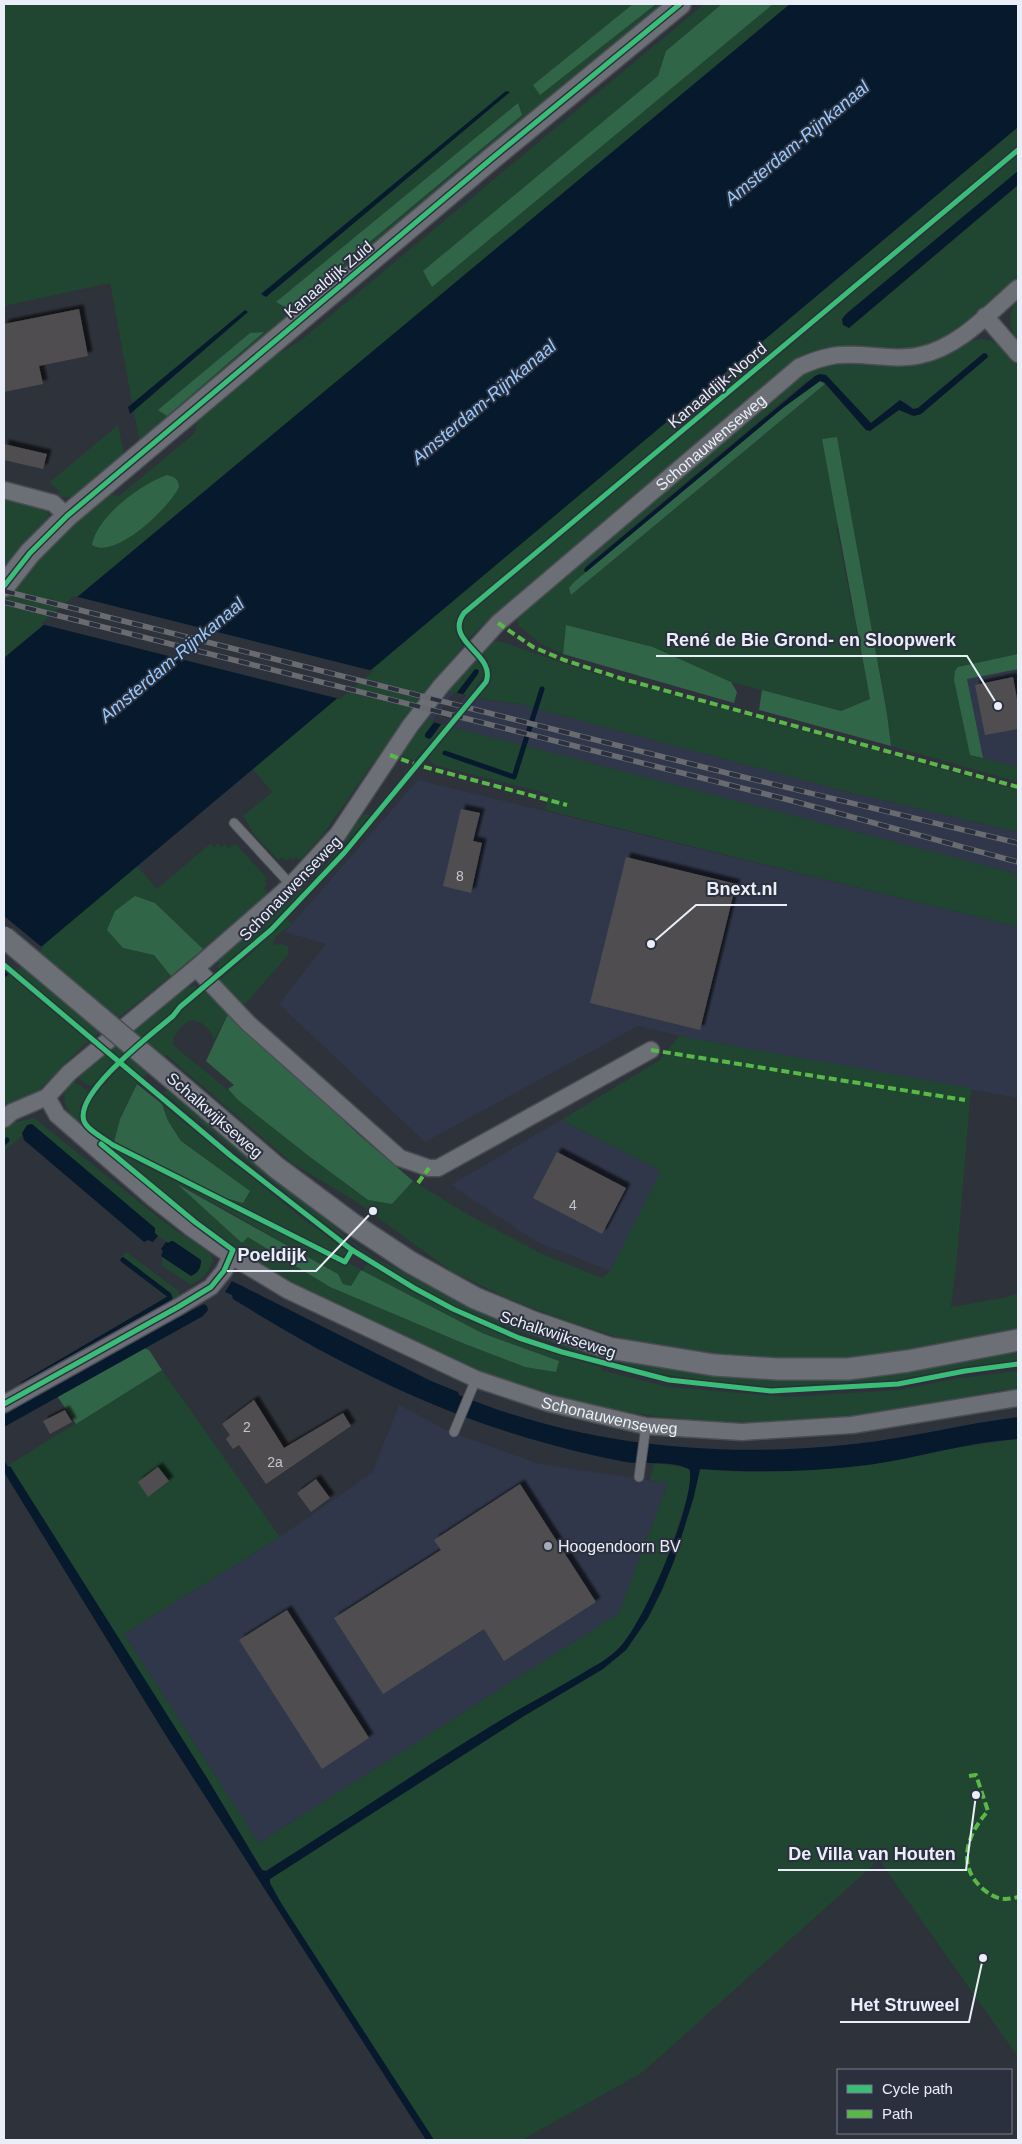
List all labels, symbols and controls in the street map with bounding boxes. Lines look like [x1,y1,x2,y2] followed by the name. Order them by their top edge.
[720,76,874,210] water label: Amsterdam-Rijnkanaal
[281,238,376,321] street label: Kanaaldijk Zuid
[407,335,561,469] water label: Amsterdam-Rijnkanaal
[665,339,770,431] street label: Kanaaldijk-Noord
[653,391,769,494] street label: Schonauwenseweg
[95,593,249,727] water label: Amsterdam-Rijnkanaal
[656,623,967,656] callout: René de Bie Grond- en Sloopwerk
[666,630,957,650] text: René de Bie Grond- en Sloopwerk
[236,833,345,944] street label: Schonauwenseweg
[456,868,464,884] house number: 8
[696,872,787,905] callout: Bnext.nl
[706,879,778,899] text: Bnext.nl
[163,1069,266,1161] street label: Schalkwijkseweg
[569,1197,577,1213] house number: 4
[227,1238,316,1271] callout: Poeldijk
[237,1245,307,1265] text: Poeldijk
[498,1308,618,1361] street label: Schalkwijkseweg
[539,1393,678,1437] street label: Schonauwenseweg
[243,1419,251,1435] house number: 2
[267,1454,283,1470] house number: 2a
[558,1538,681,1555] place label: Hoogendoorn BV
[542,1540,554,1552] marker: Hoogendoorn BV
[778,1837,966,1870] callout: De Villa van Houten
[788,1844,956,1864] text: De Villa van Houten
[840,1989,969,2022] callout: Het Struweel
[850,1995,960,2015] text: Het Struweel
[837,2069,1012,2134] legend
[882,2080,953,2097] text: Cycle path
[882,2105,913,2122] text: Path

